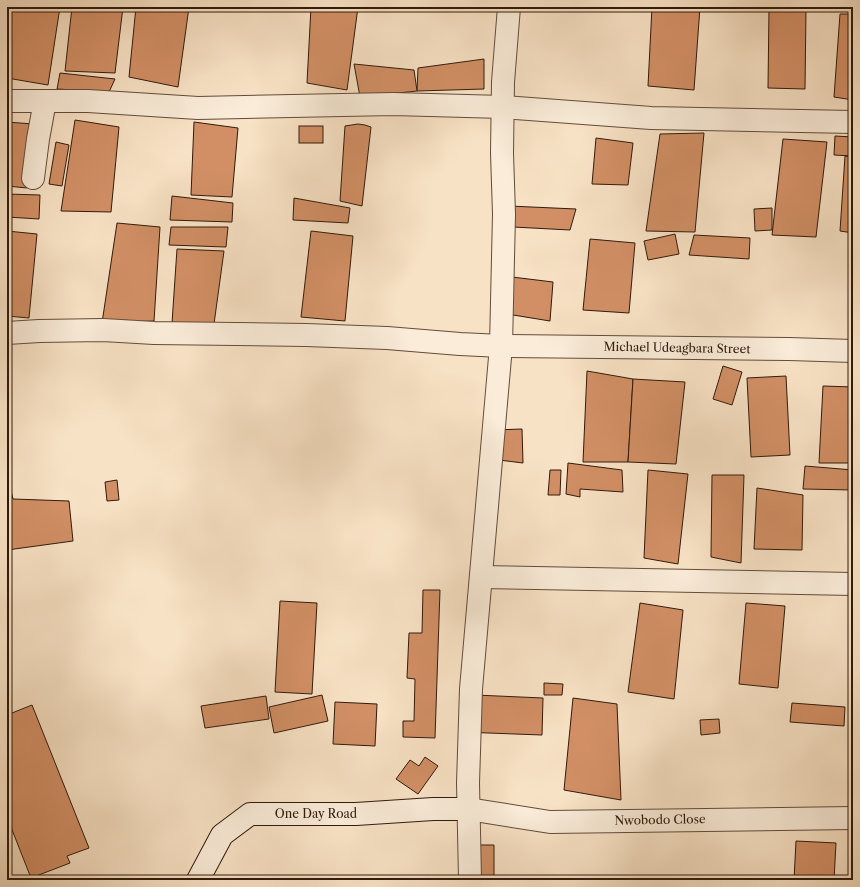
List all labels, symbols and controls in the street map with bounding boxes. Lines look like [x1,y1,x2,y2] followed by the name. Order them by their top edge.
[603,339,751,356] street label: Michael Udeagbara Street
[275,806,358,821] street label: One Day Road
[614,811,706,828] street label: Nwobodo Close

